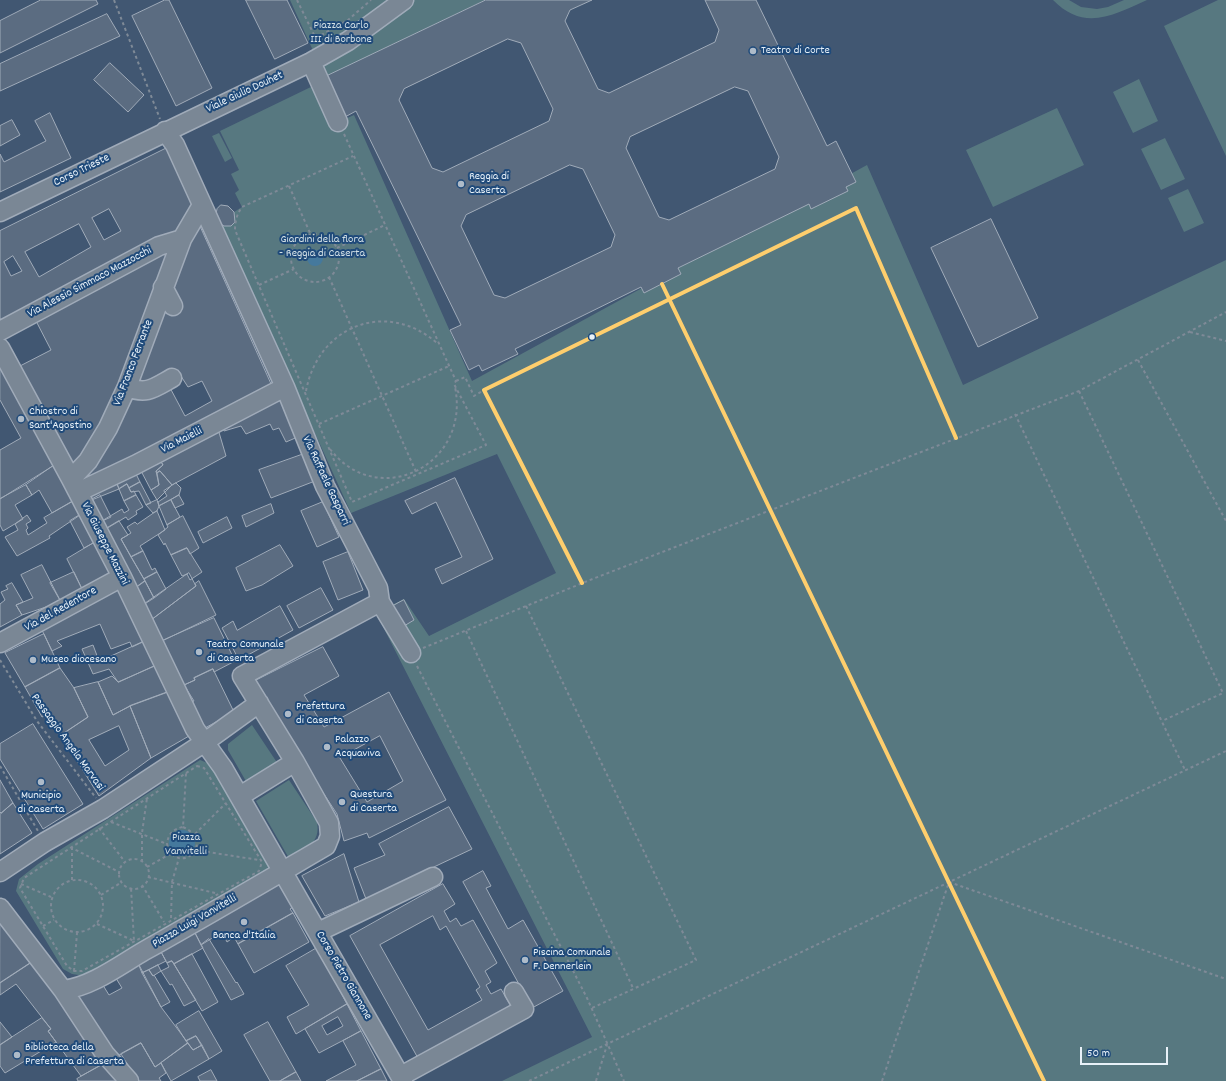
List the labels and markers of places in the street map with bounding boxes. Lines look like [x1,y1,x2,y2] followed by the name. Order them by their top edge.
[761,44,830,58] place label: Teatro di Corte
[748,46,758,56] marker: Teatro di Corte
[469,170,509,198] place label: Reggia di Caserta
[456,179,466,189] marker: Reggia di Caserta
[587,332,597,342] unlabelled marker
[29,405,92,433] place label: Chiostro di Sant'Agostino
[16,414,26,424] marker: Chiostro di Sant'Agostino
[207,638,284,666] place label: Teatro Comunale di Caserta
[194,647,204,657] marker: Teatro Comunale di Caserta
[41,653,116,667] place label: Museo diocesano
[28,655,38,665] marker: Museo diocesano
[296,700,345,728] place label: Prefettura di Caserta
[283,709,293,719] marker: Prefettura di Caserta
[335,733,380,761] place label: Palazzo Acquaviva
[322,742,332,752] marker: Palazzo Acquaviva
[36,777,46,787] marker: Municipio di Caserta
[350,788,397,816] place label: Questura di Caserta
[18,789,64,817] place label: Municipio di Caserta
[337,797,347,807] marker: Questura di Caserta
[239,917,249,927] marker: Banca d'Italia
[213,929,275,943] place label: Banca d'Italia
[533,946,611,974] place label: Piscina Comunale F. Dennerlein
[520,955,530,965] marker: Piscina Comunale F. Dennerlein
[25,1041,124,1069] place label: Biblioteca della Prefettura di Caserta
[12,1050,22,1060] marker: Biblioteca della Prefettura di Caserta

